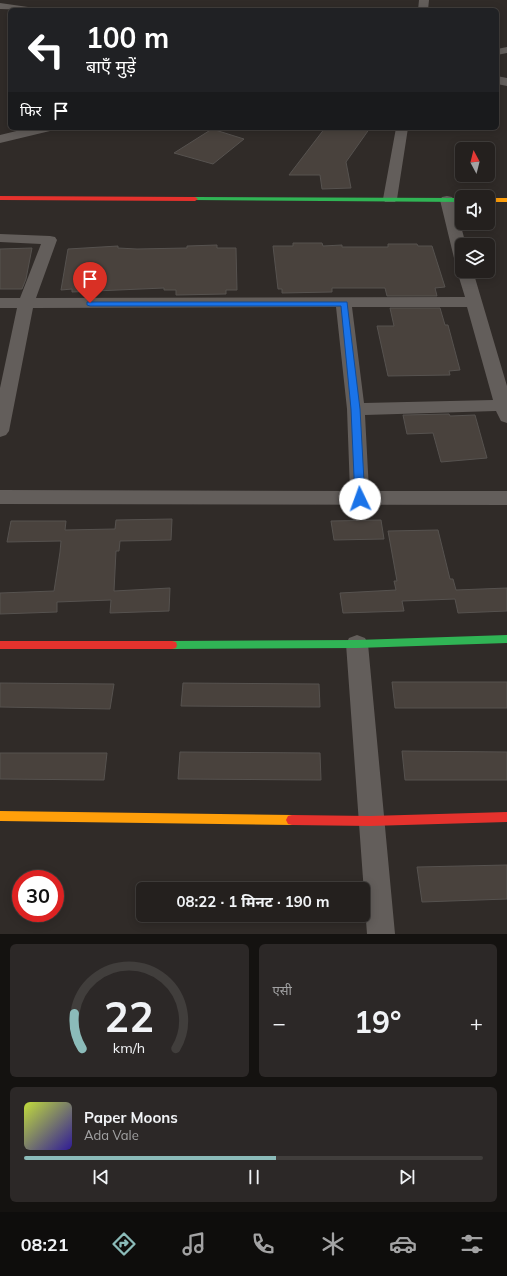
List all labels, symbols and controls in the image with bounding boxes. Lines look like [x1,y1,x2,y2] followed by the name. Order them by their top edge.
[86,20,169,55] text: 100 m
[20,24,72,76] icon: left
[86,55,136,78] text: बाएँ मुड़ें
[50,100,72,122] icon: arrive
[20,101,42,120] text: फिर
[455,142,495,182] north arrow
[455,142,495,278] map controls
[455,190,495,230] button: sound
[455,238,495,278] button: layers
[73,262,107,303] pin
[79,268,101,290] icon: arrive
[339,478,381,520] position arrow
[12,870,64,922] speed limit sign: 30
[177,892,329,911] text: 08:22 · 1 मिनट · 190 m
[273,982,292,998] text: एसी
[104,989,154,1041] text: 22
[354,1003,401,1041] text: 19°
[273,1009,286,1037] text: −
[470,1009,483,1037] text: +
[113,1038,145,1056] text: km/h
[84,1108,178,1127] text: Paper Moons
[84,1127,139,1143] text: Ada Vale
[90,1166,112,1188] icon: previous
[243,1166,265,1188] icon: pause
[396,1166,418,1188] icon: next
[110,1230,138,1258] icon: directions
[180,1230,208,1258] icon: music
[249,1230,277,1258] icon: phone
[319,1230,347,1258] icon: climate
[389,1230,417,1258] icon: car
[458,1230,486,1258] icon: filters
[21,1233,68,1256] text: 08:21

